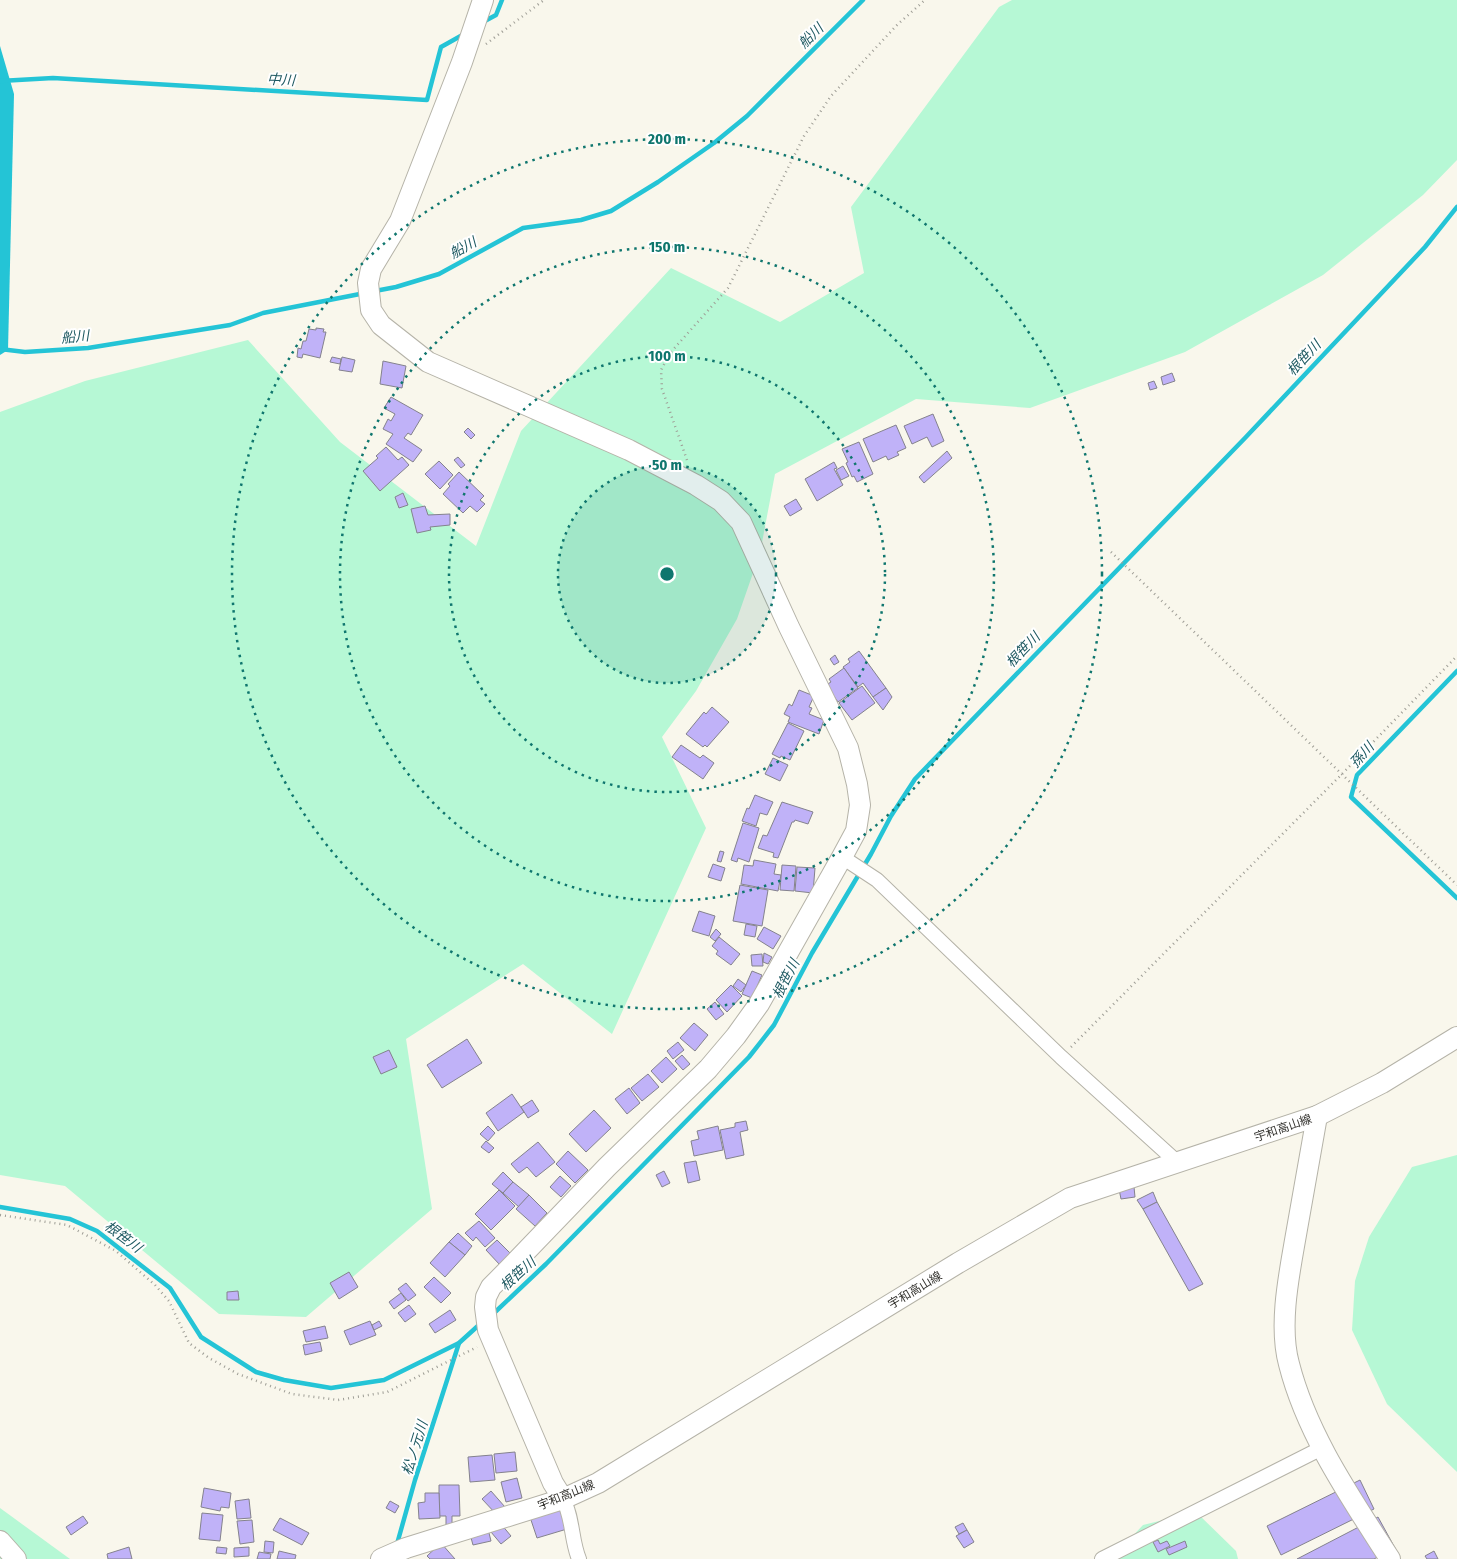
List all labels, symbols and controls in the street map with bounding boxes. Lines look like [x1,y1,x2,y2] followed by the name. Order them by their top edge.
[795,19,828,52] water label: 船川
[267,71,297,89] water label: 中川
[647,130,686,148] text: 200 m
[447,233,481,262] water label: 船川
[649,238,685,256] text: 150 m
[60,327,92,347] water label: 船川
[1283,335,1326,379] water label: 根笹川
[648,347,686,365] text: 100 m
[652,456,682,474] text: 50 m
[658,565,676,583] centre of rings
[1002,628,1045,671] water label: 根笹川
[1346,737,1379,771] water label: 孫川
[769,955,804,1002] water label: 根笹川
[1252,1112,1314,1144] street label: 宇和高山線
[101,1218,146,1258] water label: 根笹川
[497,1252,541,1294] water label: 根笹川
[886,1269,944,1311] street label: 宇和高山線
[399,1417,432,1477] water label: 松ノ元川
[536,1477,596,1513] street label: 宇和高山線

